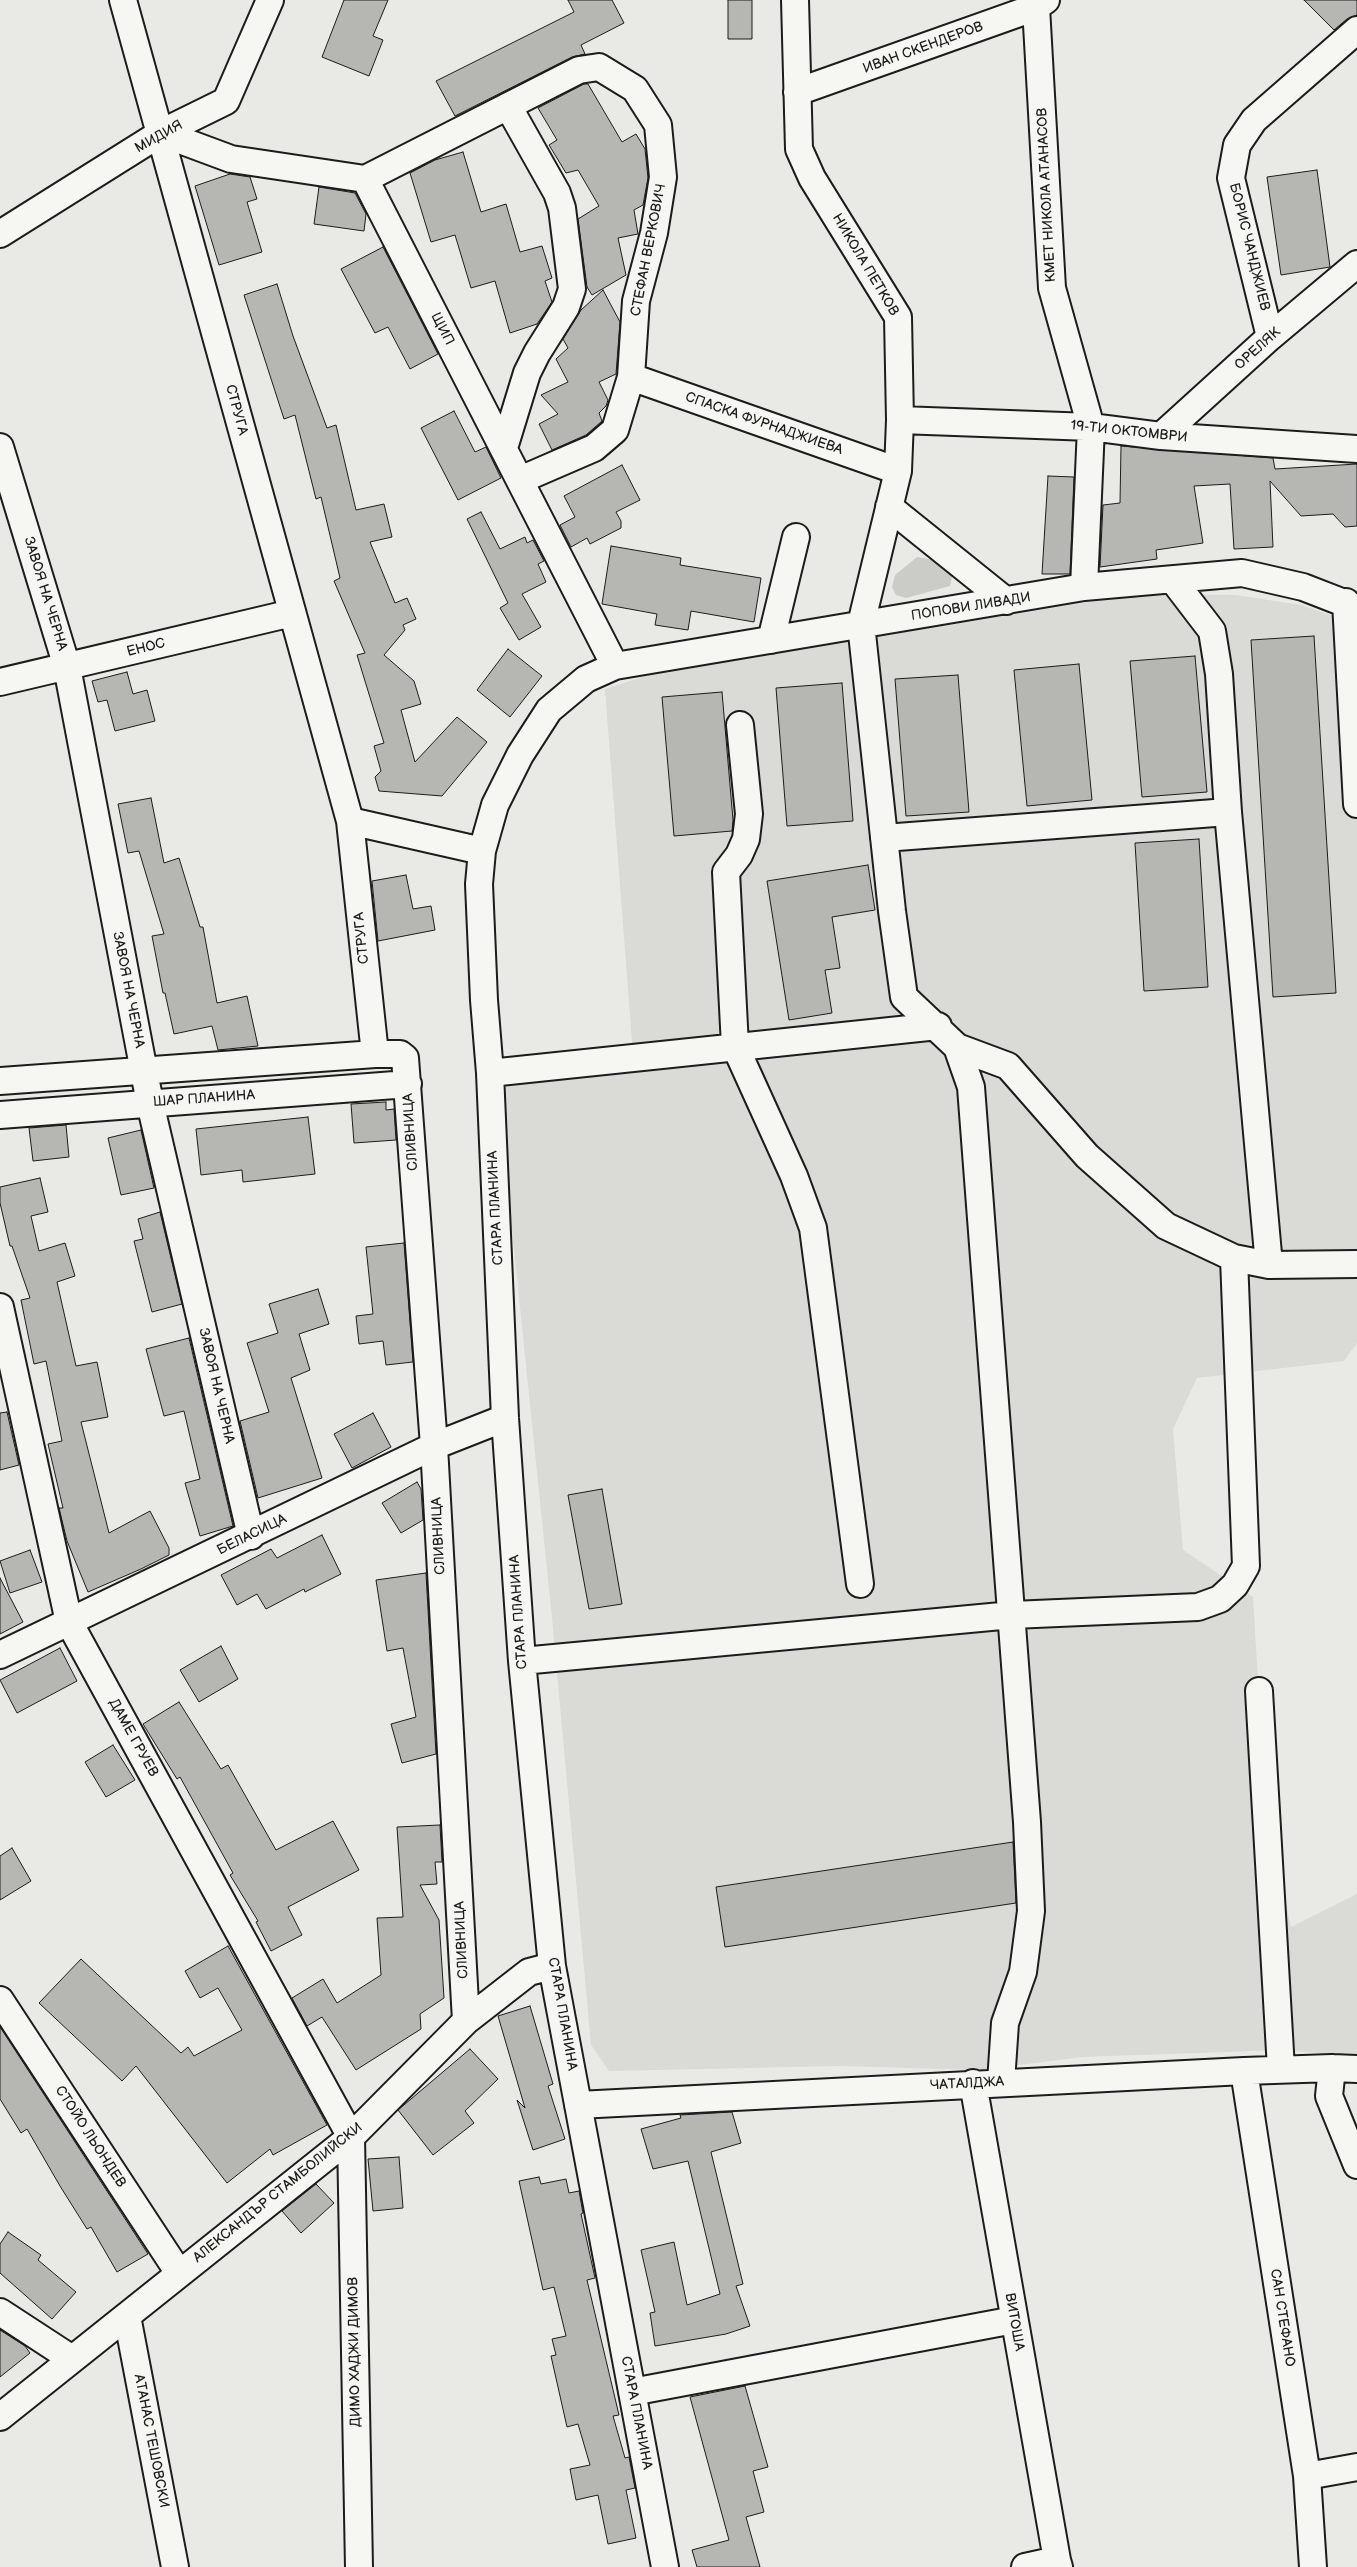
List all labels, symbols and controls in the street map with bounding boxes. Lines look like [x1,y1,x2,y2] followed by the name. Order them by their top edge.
[861,18,985,78] street label: ИВАН СКЕНДЕРОВ
[1034,107,1060,283] street label: КМЕТ НИКОЛА АТАНАСОВ
[132,117,186,157] street label: МИДИЯ
[1225,181,1273,313] street label: БОРИС ЧАНДЖИЕВ
[628,182,670,318] street label: СТЕФАН ВЕРКОВИЧ
[828,211,902,319] street label: НИКОЛА ПЕТКОВ
[427,310,457,348] street label: ЩИП
[1232,324,1284,374] street label: ОРЕЛЯК
[221,383,251,437] street label: СТРУГА
[683,389,845,459] street label: СПАСКА ФУРНАДЖИЕВА
[1070,418,1188,446] street label: 19-ТИ ОКТОМВРИ
[20,535,70,653] street label: ЗАВОЯ НА ЧЕРНА
[910,589,1032,625] street label: ПОПОВИ ЛИВАДИ
[125,635,167,661] street label: ЕНОС
[351,911,373,965] street label: СТРУГА
[108,930,148,1050] street label: ЗАВОЯ НА ЧЕРНА
[152,1087,256,1111] street label: ШАР ПЛАНИНА
[400,1093,422,1171] street label: СЛИВНИЦА
[485,1150,507,1266] street label: СТАРА ПЛАНИНА
[195,1327,237,1445] street label: ЗАВОЯ НА ЧЕРНА
[429,1497,449,1575] street label: СЛИВНИЦА
[215,1511,289,1559] street label: БЕЛАСИЦА
[507,1554,531,1670] street label: СТАРА ПЛАНИНА
[105,1696,161,1780] street label: ДАМЕ ГРУЕВ
[452,1901,472,1979] street label: СЛИВНИЦА
[544,1956,580,2072] street label: СТАРА ПЛАНИНА
[930,2074,1004,2094] street label: ЧАТАЛДЖА
[51,2083,129,2191] street label: СТОЙО ЛЬОНДЕВ
[190,2119,366,2267] street label: АЛЕКСАНДЪР СТАМБОЛИЙСКИ
[1266,2268,1298,2368] street label: САН СТЕФАНО
[345,2277,365,2427] street label: ДИМО ХАДЖИ ДИМОВ
[1001,2292,1027,2352] street label: ВИТОША
[617,2355,655,2471] street label: СТАРА ПЛАНИНА
[130,2373,172,2509] street label: АТАНАС ТЕШОВСКИ

